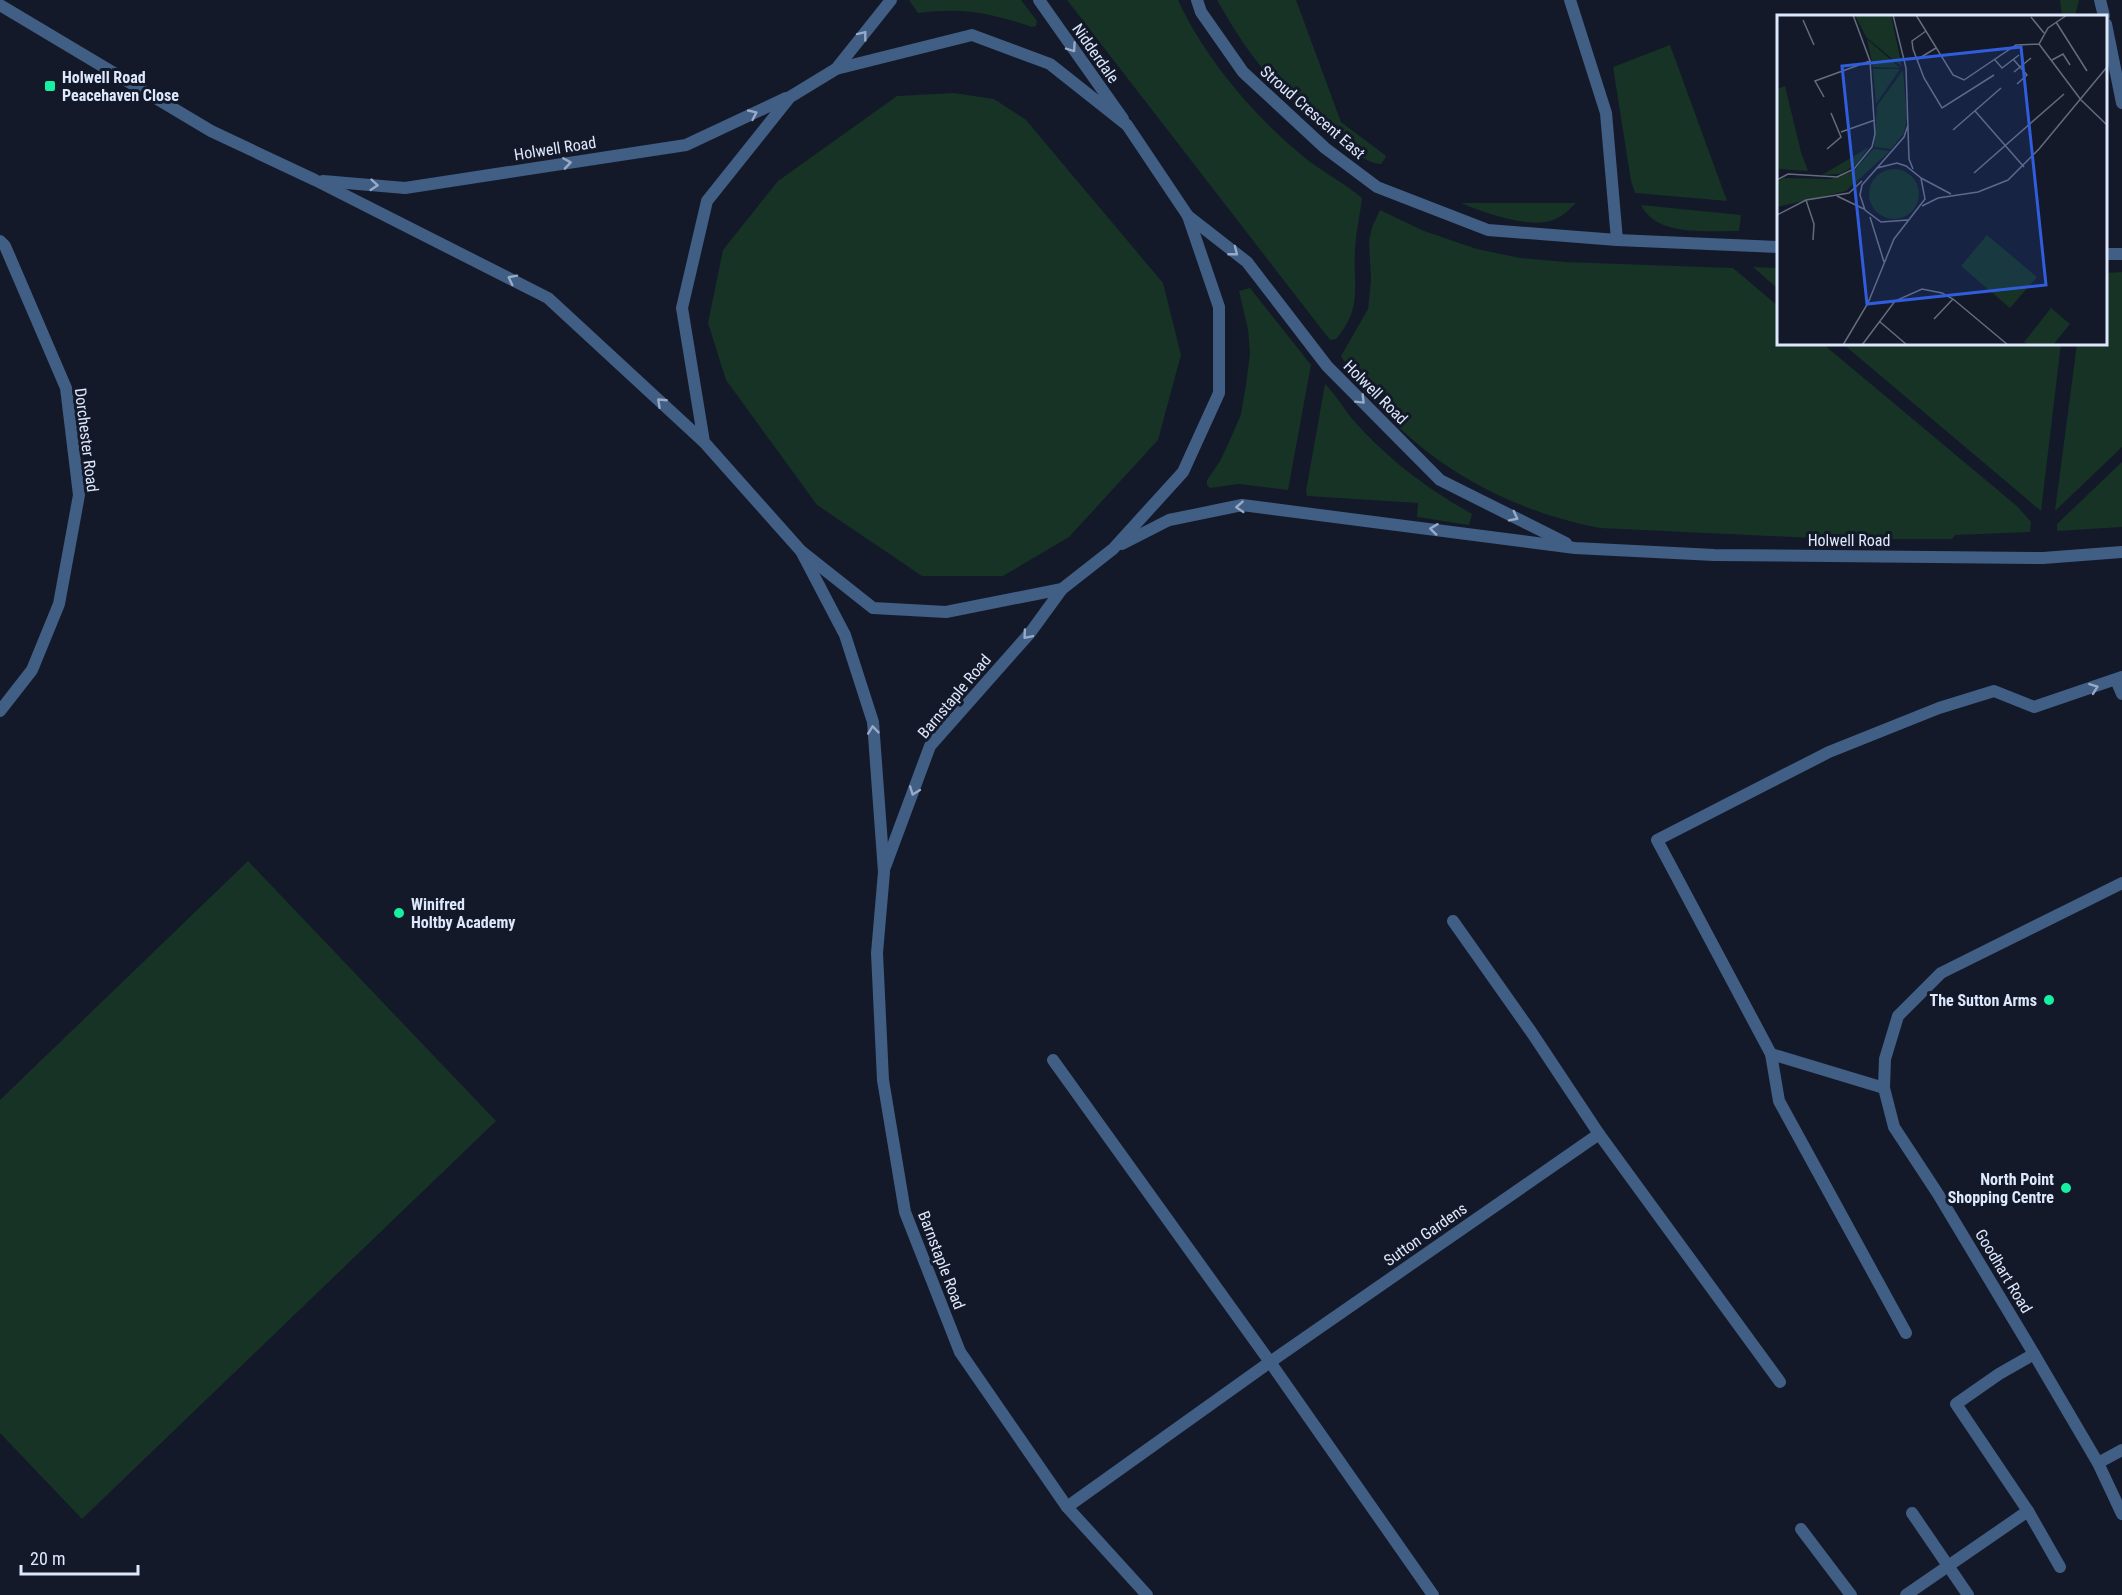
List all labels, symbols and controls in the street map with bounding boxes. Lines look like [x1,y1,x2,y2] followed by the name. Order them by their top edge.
[1777,15,2107,345] inset map
[1068,20,1123,87] street label: Nidderdale
[856,30,867,41] one-way arrow
[1065,41,1076,52] one-way arrow
[1256,62,1369,163] street label: Stroud Crescent East
[62,68,179,105] place label: Holwell Road Peacehaven Close
[43,79,57,93] marker: Holwell Road Peacehaven Close
[747,109,758,121] one-way arrow
[513,133,597,164] street label: Holwell Road
[562,158,571,170] one-way arrow
[369,178,378,191] one-way arrow
[1228,245,1239,256] one-way arrow
[507,275,518,287] one-way arrow
[1340,356,1412,428] street label: Holwell Road
[71,387,102,493] street label: Dorchester Road
[1353,392,1364,403] one-way arrow
[658,399,669,410] one-way arrow
[1236,500,1245,513] one-way arrow
[1507,510,1518,521] one-way arrow
[1429,524,1438,536] one-way arrow
[1808,531,1890,550] street label: Holwell Road
[1023,628,1034,639] one-way arrow
[914,651,995,742] street label: Barnstaple Road
[2088,682,2099,695] one-way arrow
[867,726,880,735] one-way arrow
[908,785,921,796] one-way arrow
[411,895,515,932] place label: Winifred Holtby Academy
[392,906,406,920] marker: Winifred Holtby Academy
[1930,991,2037,1010] place label: The Sutton Arms
[2042,993,2056,1007] marker: The Sutton Arms
[1948,1170,2054,1207] place label: North Point Shopping Centre
[2059,1181,2073,1195] marker: North Point Shopping Centre
[1380,1199,1471,1270] street label: Sutton Gardens
[914,1208,969,1312] street label: Barnstaple Road
[1971,1226,2036,1317] street label: Goodhart Road
[21,1538,138,1576] scale bar
[30,1548,65,1569] text: 20 m

